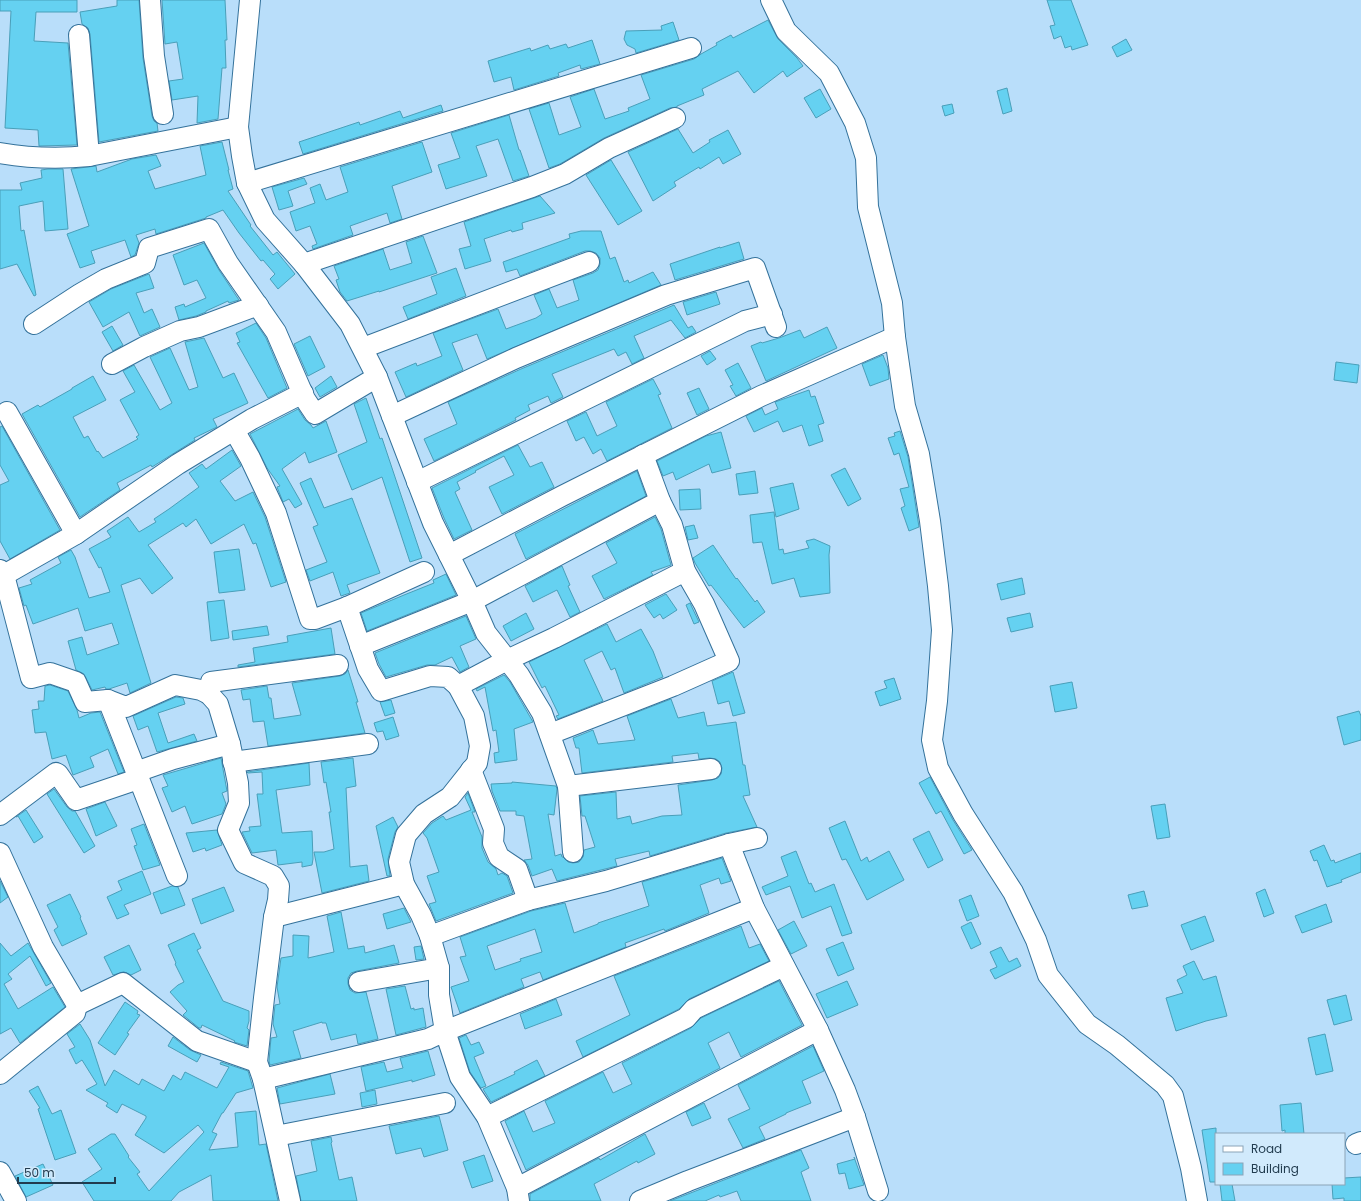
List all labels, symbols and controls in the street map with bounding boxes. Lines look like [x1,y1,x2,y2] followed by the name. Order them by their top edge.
[1215,1133,1345,1185] legend
[1251,1140,1282,1157] text: Road
[18,1159,115,1185] scale bar
[1251,1160,1299,1177] text: Building
[24,1164,55,1181] text: 50 m

